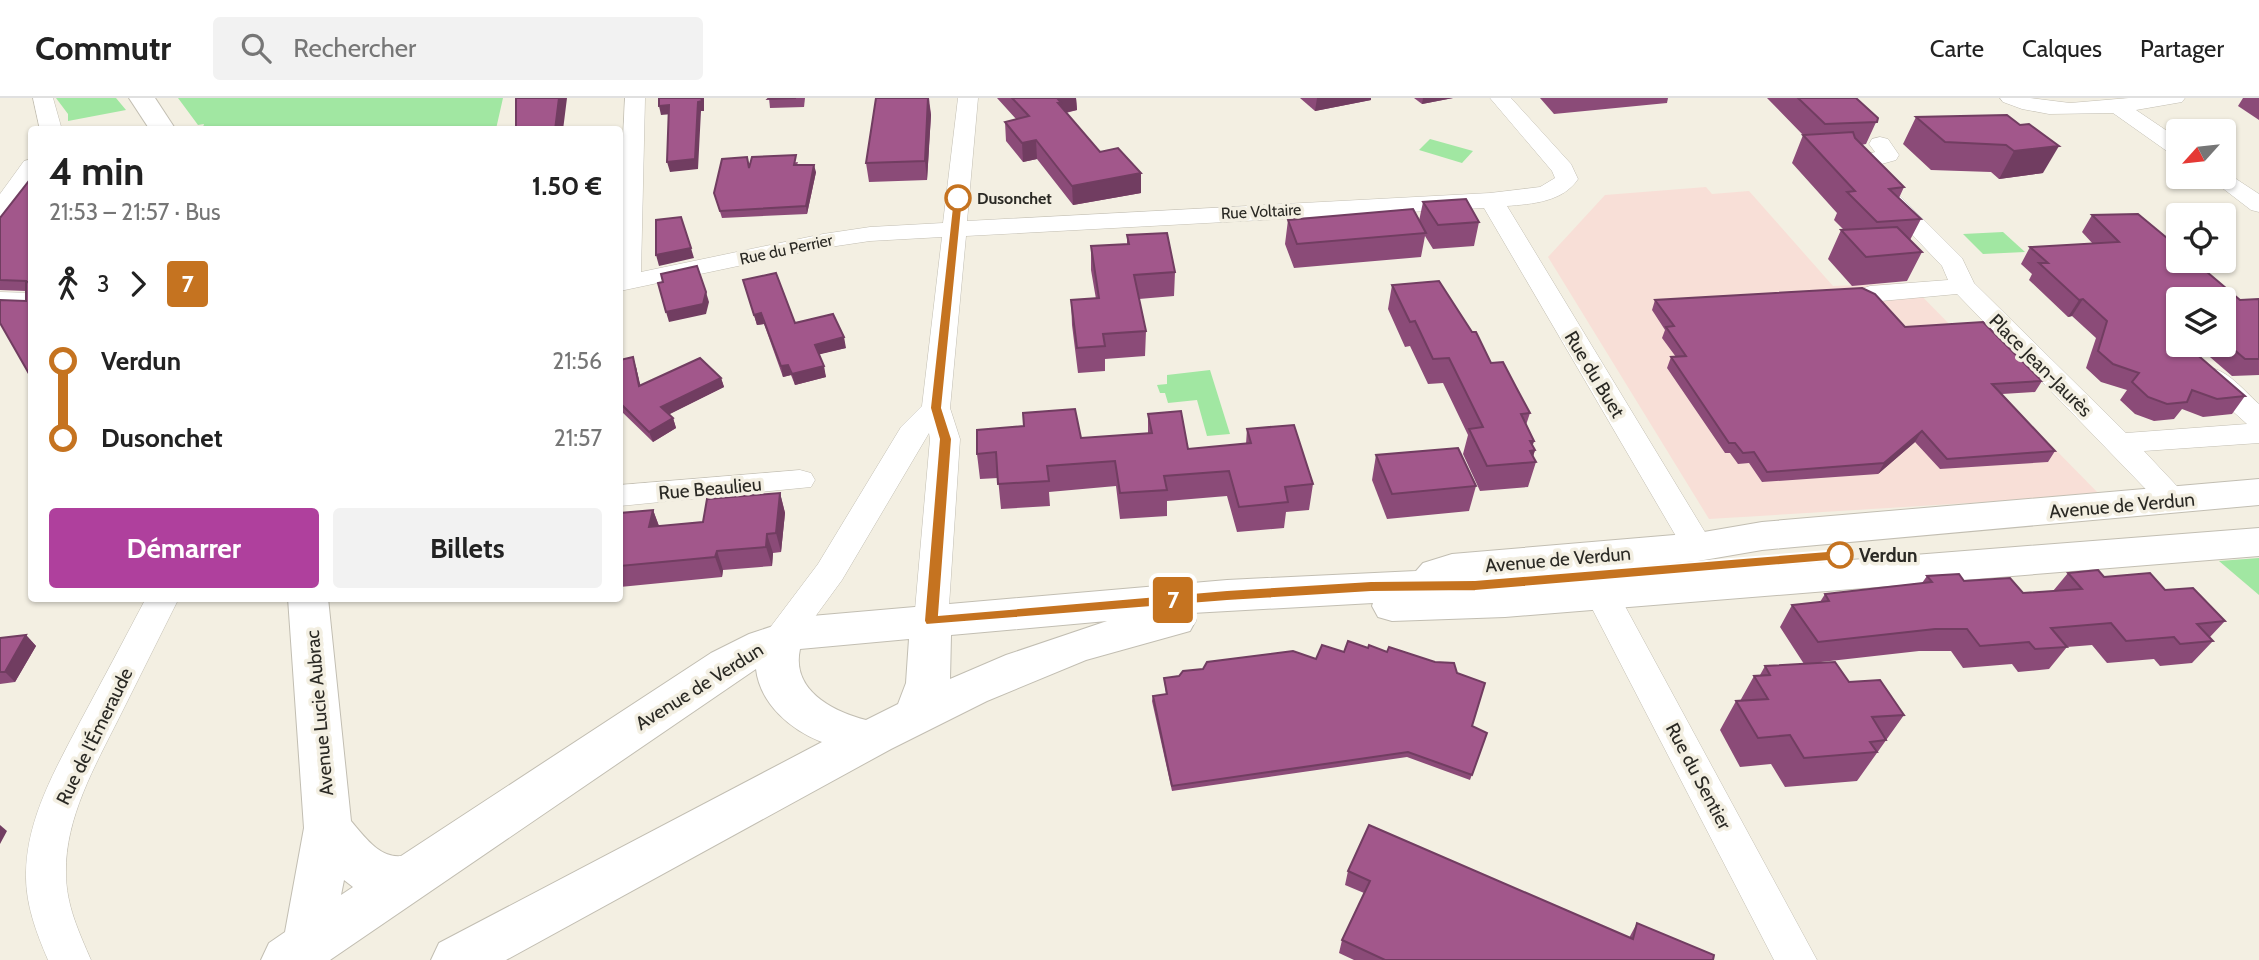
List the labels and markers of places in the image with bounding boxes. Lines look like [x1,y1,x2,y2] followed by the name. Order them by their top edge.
[945,185,971,211] marker: Dusonchet
[977,189,1052,208] place label: Dusonchet
[1827,542,1853,568] marker: Verdun
[1859,544,1918,567] place label: Verdun

